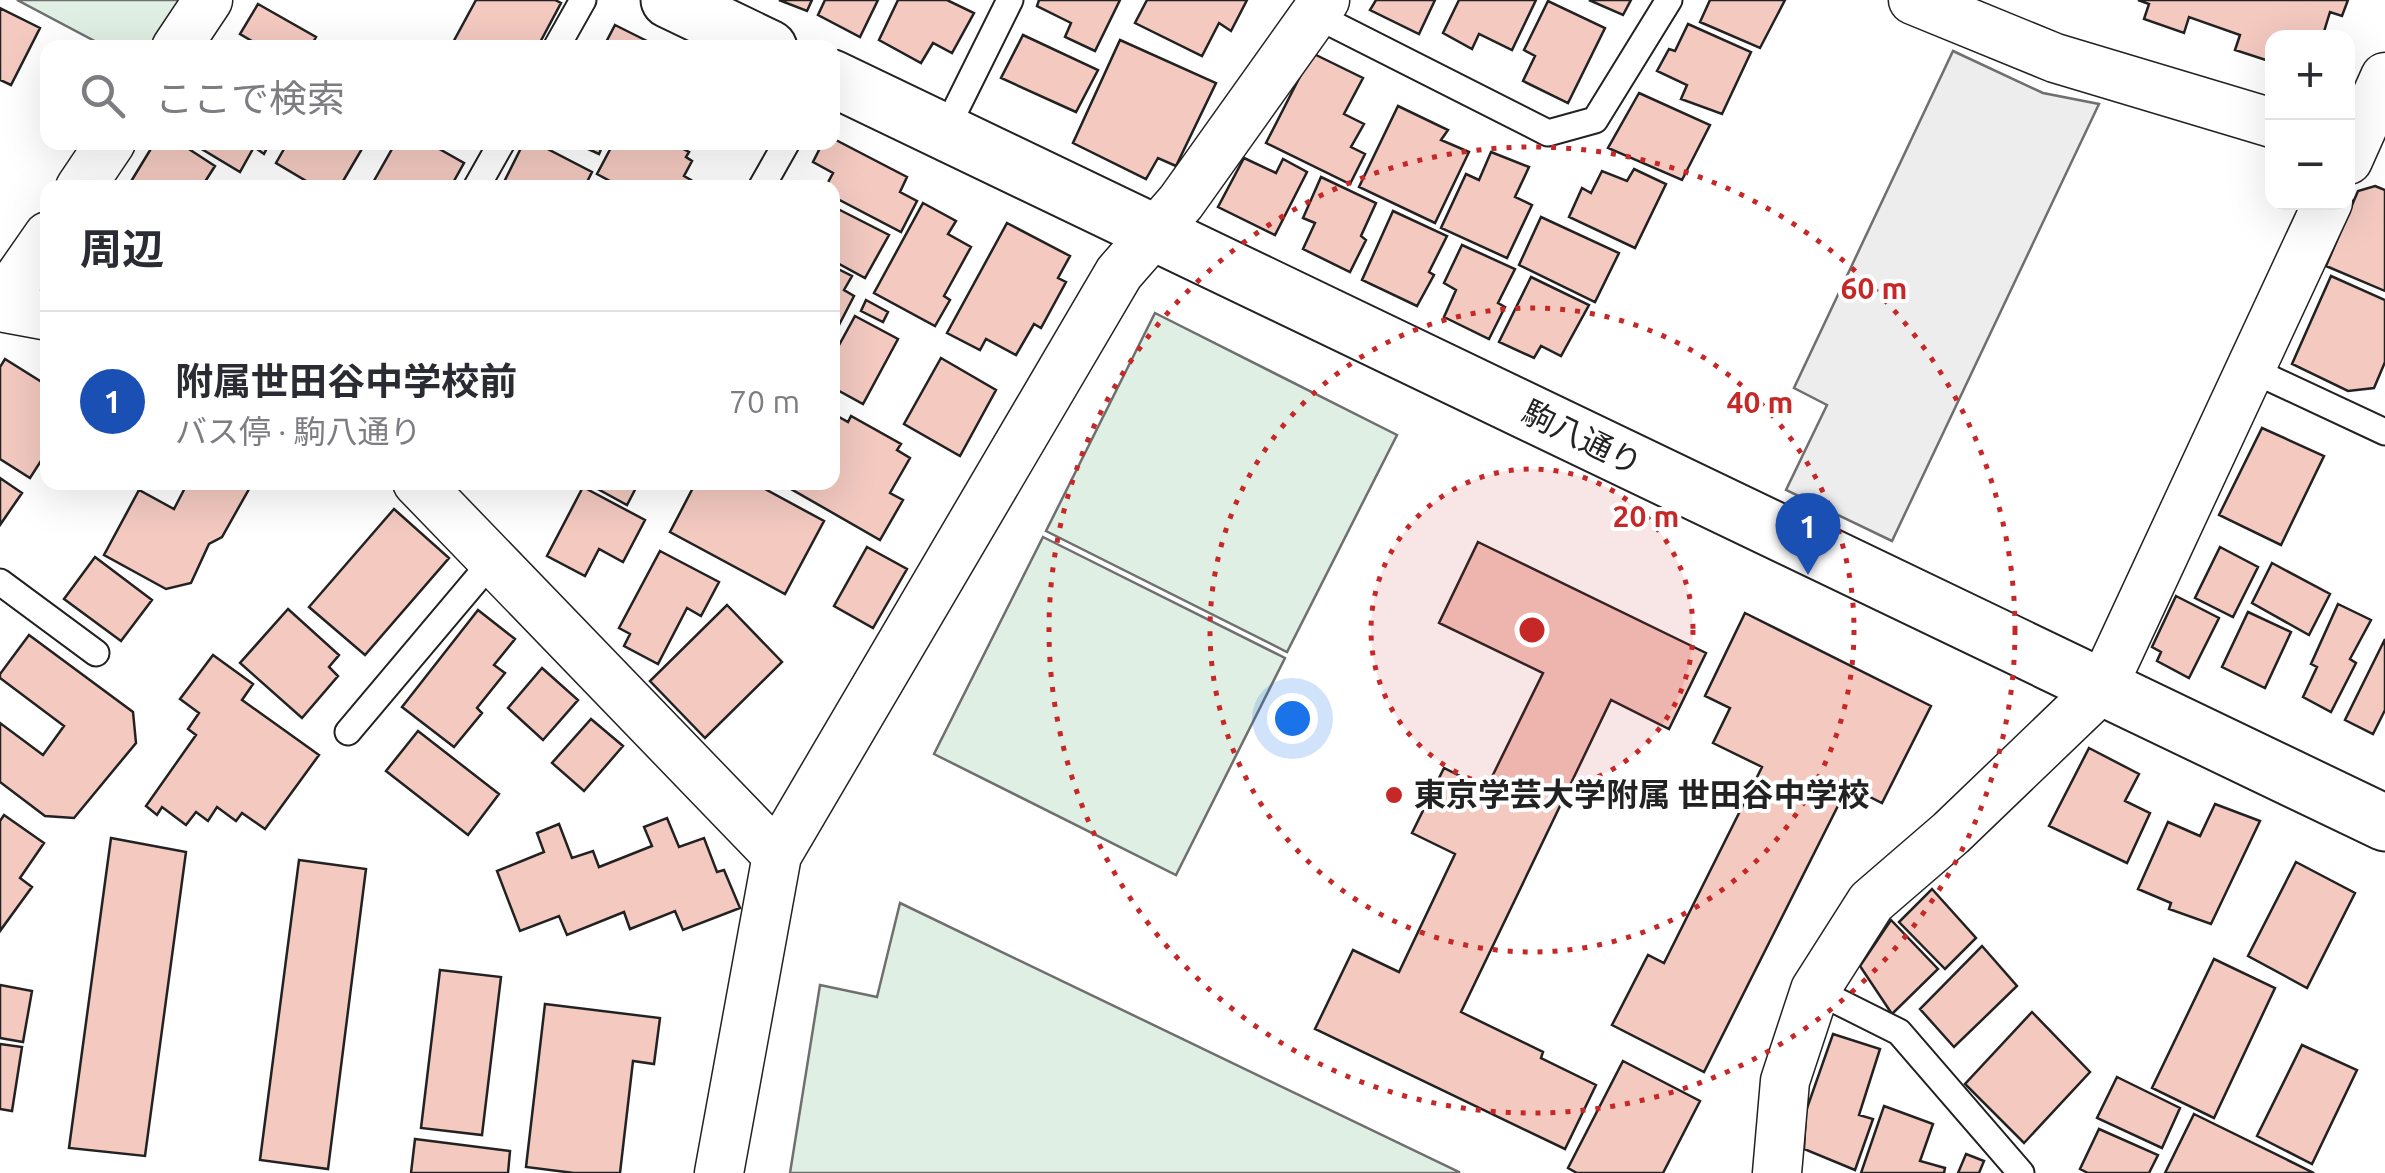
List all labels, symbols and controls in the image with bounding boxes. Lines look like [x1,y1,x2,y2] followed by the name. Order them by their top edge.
[2265,30,2355,210] map controls
[2265,30,2355,120] button: +
[40,40,840,150] search box
[75,68,130,123] icon: search
[155,77,345,119] text: ここで検索
[2265,120,2355,210] button: −
[80,225,164,272] text: 周辺
[1841,271,1907,305] text: 60 m
[175,360,517,402] text: 附属世田谷中学校前
[103,383,122,419] text: 1
[729,383,800,419] text: 70 m
[1727,385,1793,419] text: 40 m
[1517,393,1648,481] street label: 駒八通り
[175,413,422,449] text: バス停 · 駒八通り
[1776,492,1840,575] pin: 1
[1613,499,1679,533] text: 20 m
[1514,612,1550,648] centre of rings
[1267,693,1318,744] your location
[1414,776,1870,812] place label: 東京学芸大学附属 世田谷中学校
[1383,784,1405,806] marker: 東京学芸大学附属 世田谷中学校

